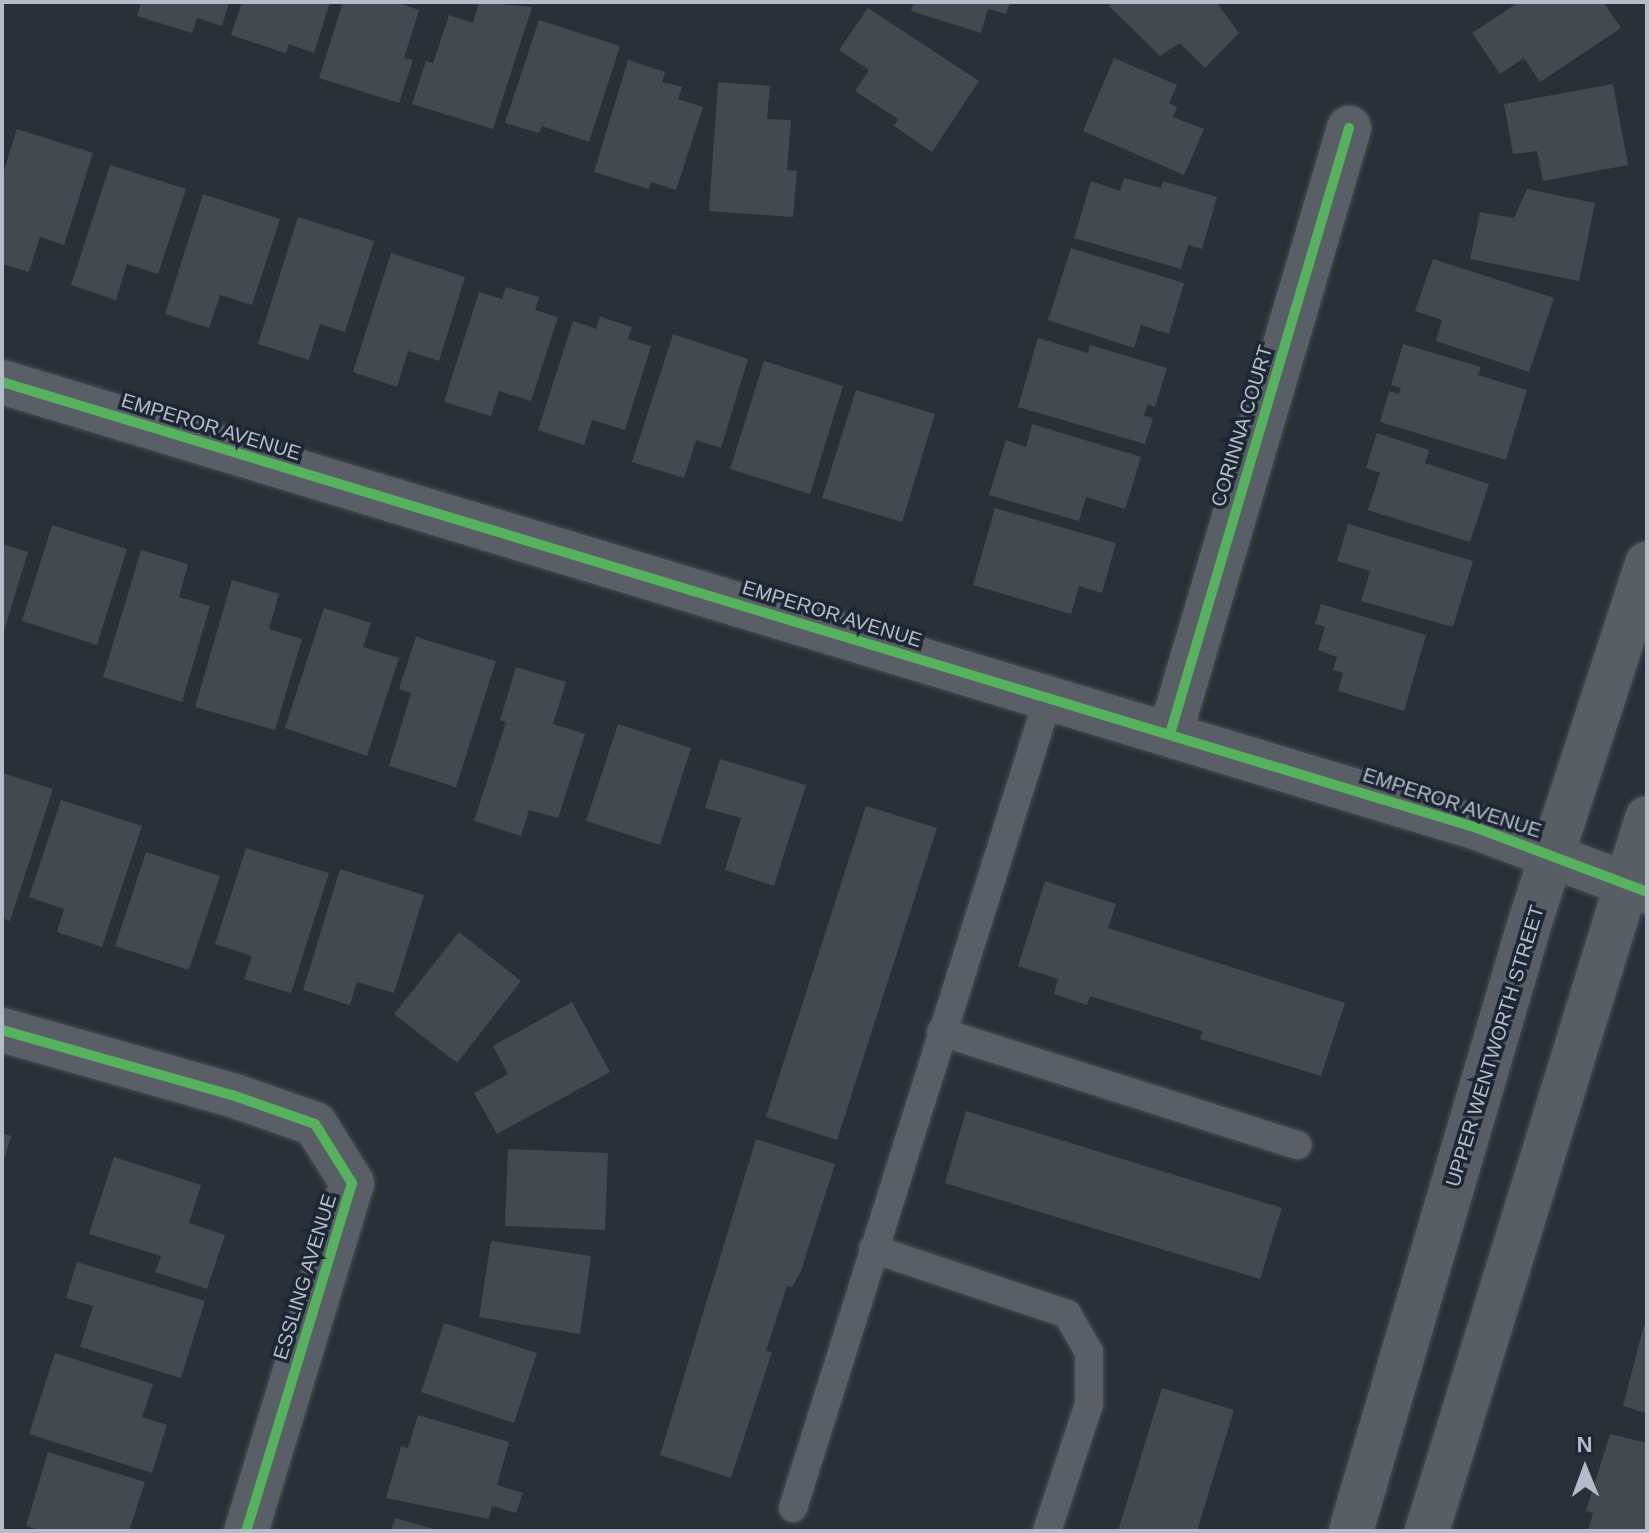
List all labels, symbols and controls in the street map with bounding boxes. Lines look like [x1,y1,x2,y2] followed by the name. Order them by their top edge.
[1206,342,1278,510] street label: CORINNA COURT
[118,388,304,466] street label: EMPEROR AVENUE
[739,575,925,653] street label: EMPEROR AVENUE
[1359,763,1545,843] street label: EMPEROR AVENUE
[1441,902,1549,1190] street label: UPPER WENTWORTH STREET
[268,1191,342,1363] street label: ESSLING AVENUE
[1545,1429,1625,1509] north arrow
[1576,1432,1593,1457] text: N

